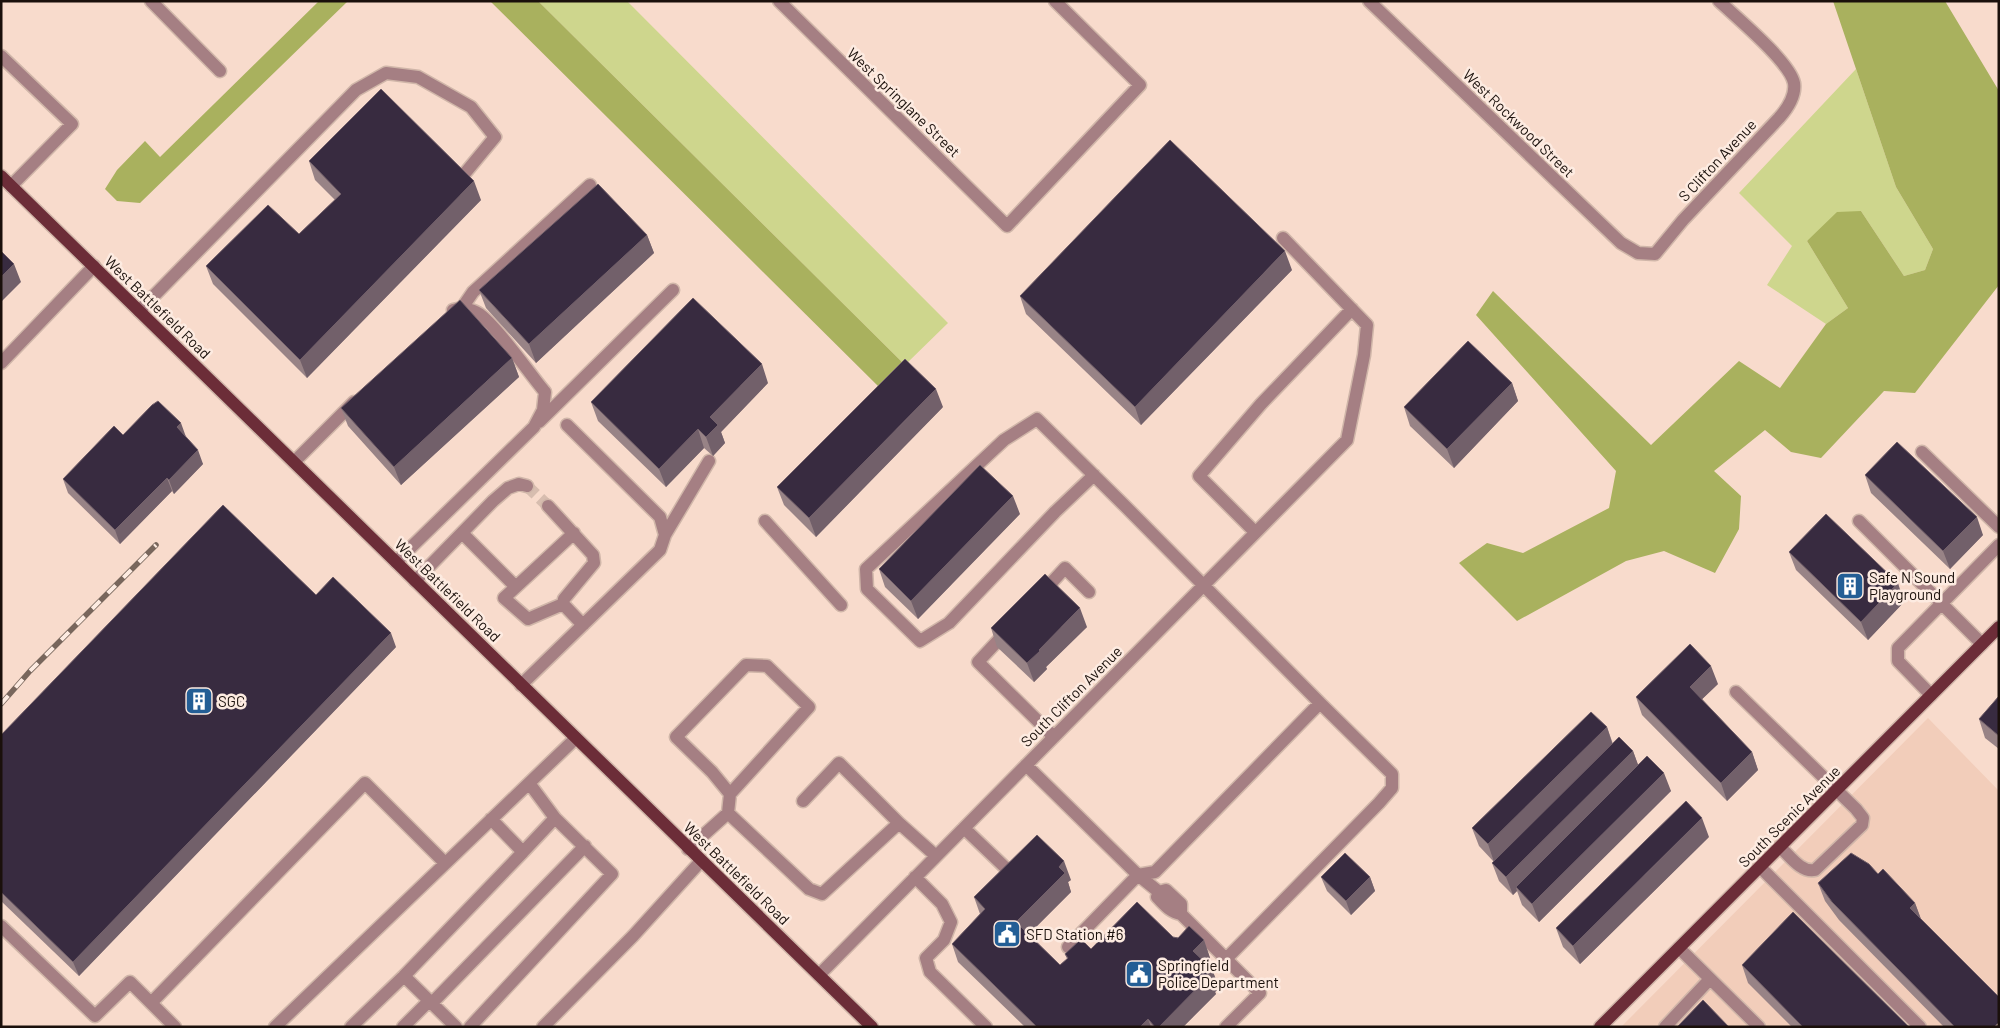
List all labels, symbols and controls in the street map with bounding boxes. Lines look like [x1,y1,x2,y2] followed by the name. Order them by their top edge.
[844,44,964,160] street label: West Springlane Street
[1460,65,1578,181] street label: West Rockwood Street
[1674,115,1760,205] street label: S Clifton Avenue
[101,252,215,362] street label: West Battlefield Road
[391,535,505,645] street label: West Battlefield Road
[1869,568,1955,603] place label: Safe N Sound Playground
[1835,571,1865,601] building icon: Safe N Sound Playground
[1017,642,1125,750] street label: South Clifton Avenue
[184,686,214,716] building icon: SGC
[218,692,245,710] place label: SGC
[1734,761,1844,871] street label: South Scenic Avenue
[680,818,794,928] street label: West Battlefield Road
[992,919,1022,949] public building icon: SFD Station #6
[1026,925,1124,943] place label: SFD Station #6
[1158,956,1279,991] place label: Springfield Police Department
[1124,959,1154,989] public building icon: Springfield Police Department

